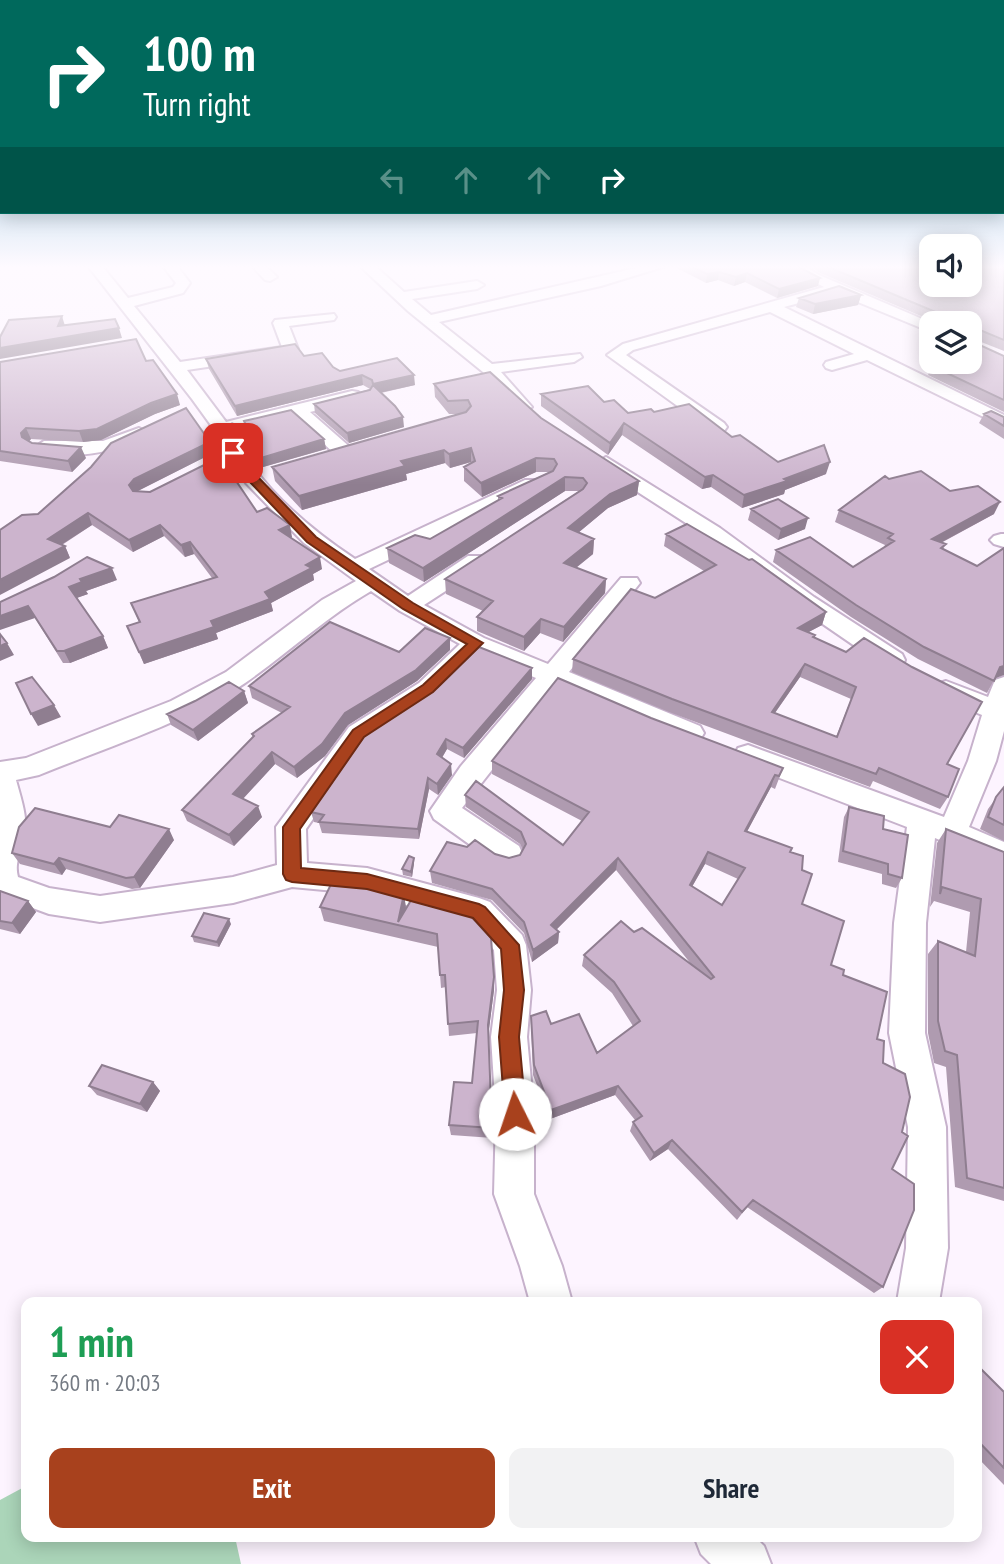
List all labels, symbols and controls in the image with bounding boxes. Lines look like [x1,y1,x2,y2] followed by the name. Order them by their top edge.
[143,21,256,85] text: 100 m
[28,28,119,119] icon: right
[143,83,251,125] text: Turn right
[374,161,412,199] icon: left
[447,161,485,199] icon: ahead
[520,161,558,199] icon: ahead
[593,161,631,199] icon: right
[919,234,982,374] map controls
[919,234,982,297] button: sound
[919,311,982,374] button: layers
[203,423,263,483] pin
[214,434,252,472] icon: arrive
[478,1077,552,1151] position arrow
[49,1314,134,1369] text: 1 min
[880,1320,954,1394] button: close
[49,1368,161,1397] text: 360 m · 20:03
[49,1448,495,1528] button: Exit
[509,1448,954,1528] button: Share

